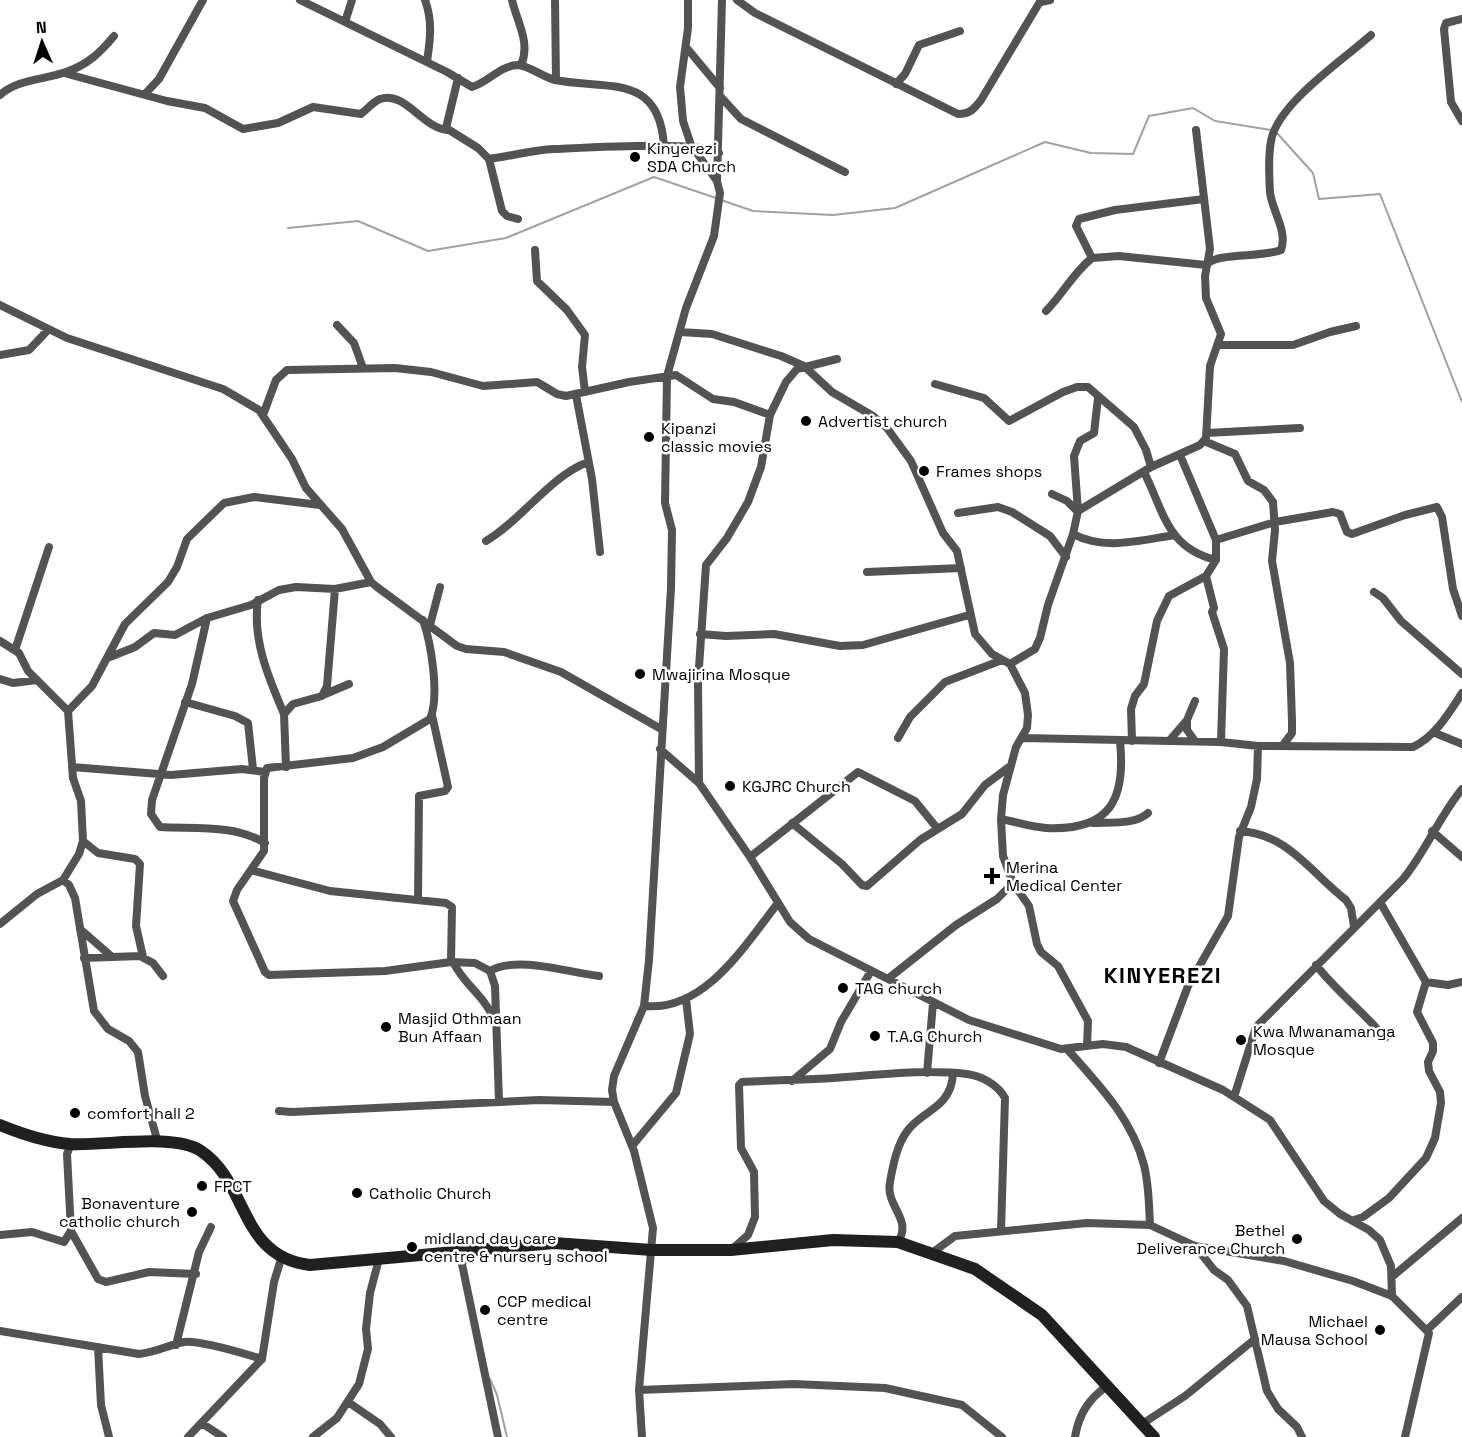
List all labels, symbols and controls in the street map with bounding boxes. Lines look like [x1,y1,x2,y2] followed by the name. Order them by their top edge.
[12,12,72,72] north arrow
[35,17,47,38] text: N
[647,138,736,177] place label: Kinyerezi SDA Church
[628,150,642,164] marker: Kinyerezi SDA Church
[818,411,947,432] place label: Advertist church
[799,414,813,428] marker: Advertist church
[661,418,772,457] place label: Kipanzi classic movies
[642,430,656,444] marker: Kipanzi classic movies
[936,461,1042,482] place label: Frames shops
[917,464,931,478] marker: Frames shops
[652,664,790,685] place label: Mwajirina Mosque
[633,667,647,681] marker: Mwajirina Mosque
[742,776,851,797] place label: KGJRC Church
[723,779,737,793] marker: KGJRC Church
[1006,857,1122,896] place label: Merina Medical Center
[983,867,1001,885] marker: Merina Medical Center
[1104,961,1222,989] district label: KINYEREZI
[855,978,942,999] place label: TAG church
[836,981,850,995] marker: TAG church
[398,1008,522,1047] place label: Masjid Othmaan Bun Affaan
[379,1020,393,1034] marker: Masjid Othmaan Bun Affaan
[1253,1021,1395,1060] place label: Kwa Mwanamanga Mosque
[887,1026,982,1047] place label: T.A.G Church
[868,1029,882,1043] marker: T.A.G Church
[1234,1033,1248,1047] marker: Kwa Mwanamanga Mosque
[87,1103,195,1124] place label: comfort hall 2
[68,1106,82,1120] marker: comfort hall 2
[214,1176,252,1197] place label: FPCT
[195,1179,209,1193] marker: FPCT
[369,1183,491,1204] place label: Catholic Church
[350,1186,364,1200] marker: Catholic Church
[59,1193,180,1232] place label: Bonaventure catholic church
[185,1205,199,1219] marker: Bonaventure catholic church
[1137,1220,1285,1259] place label: Bethel Deliverance Church
[424,1228,608,1267] place label: midland day care centre & nursery school
[1290,1232,1304,1246] marker: Bethel Deliverance Church
[405,1240,419,1254] marker: midland day care centre & nursery school
[497,1291,591,1330] place label: CCP medical centre
[478,1303,492,1317] marker: CCP medical centre
[1261,1311,1368,1350] place label: Michael Mausa School
[1373,1323,1387,1337] marker: Michael Mausa School

